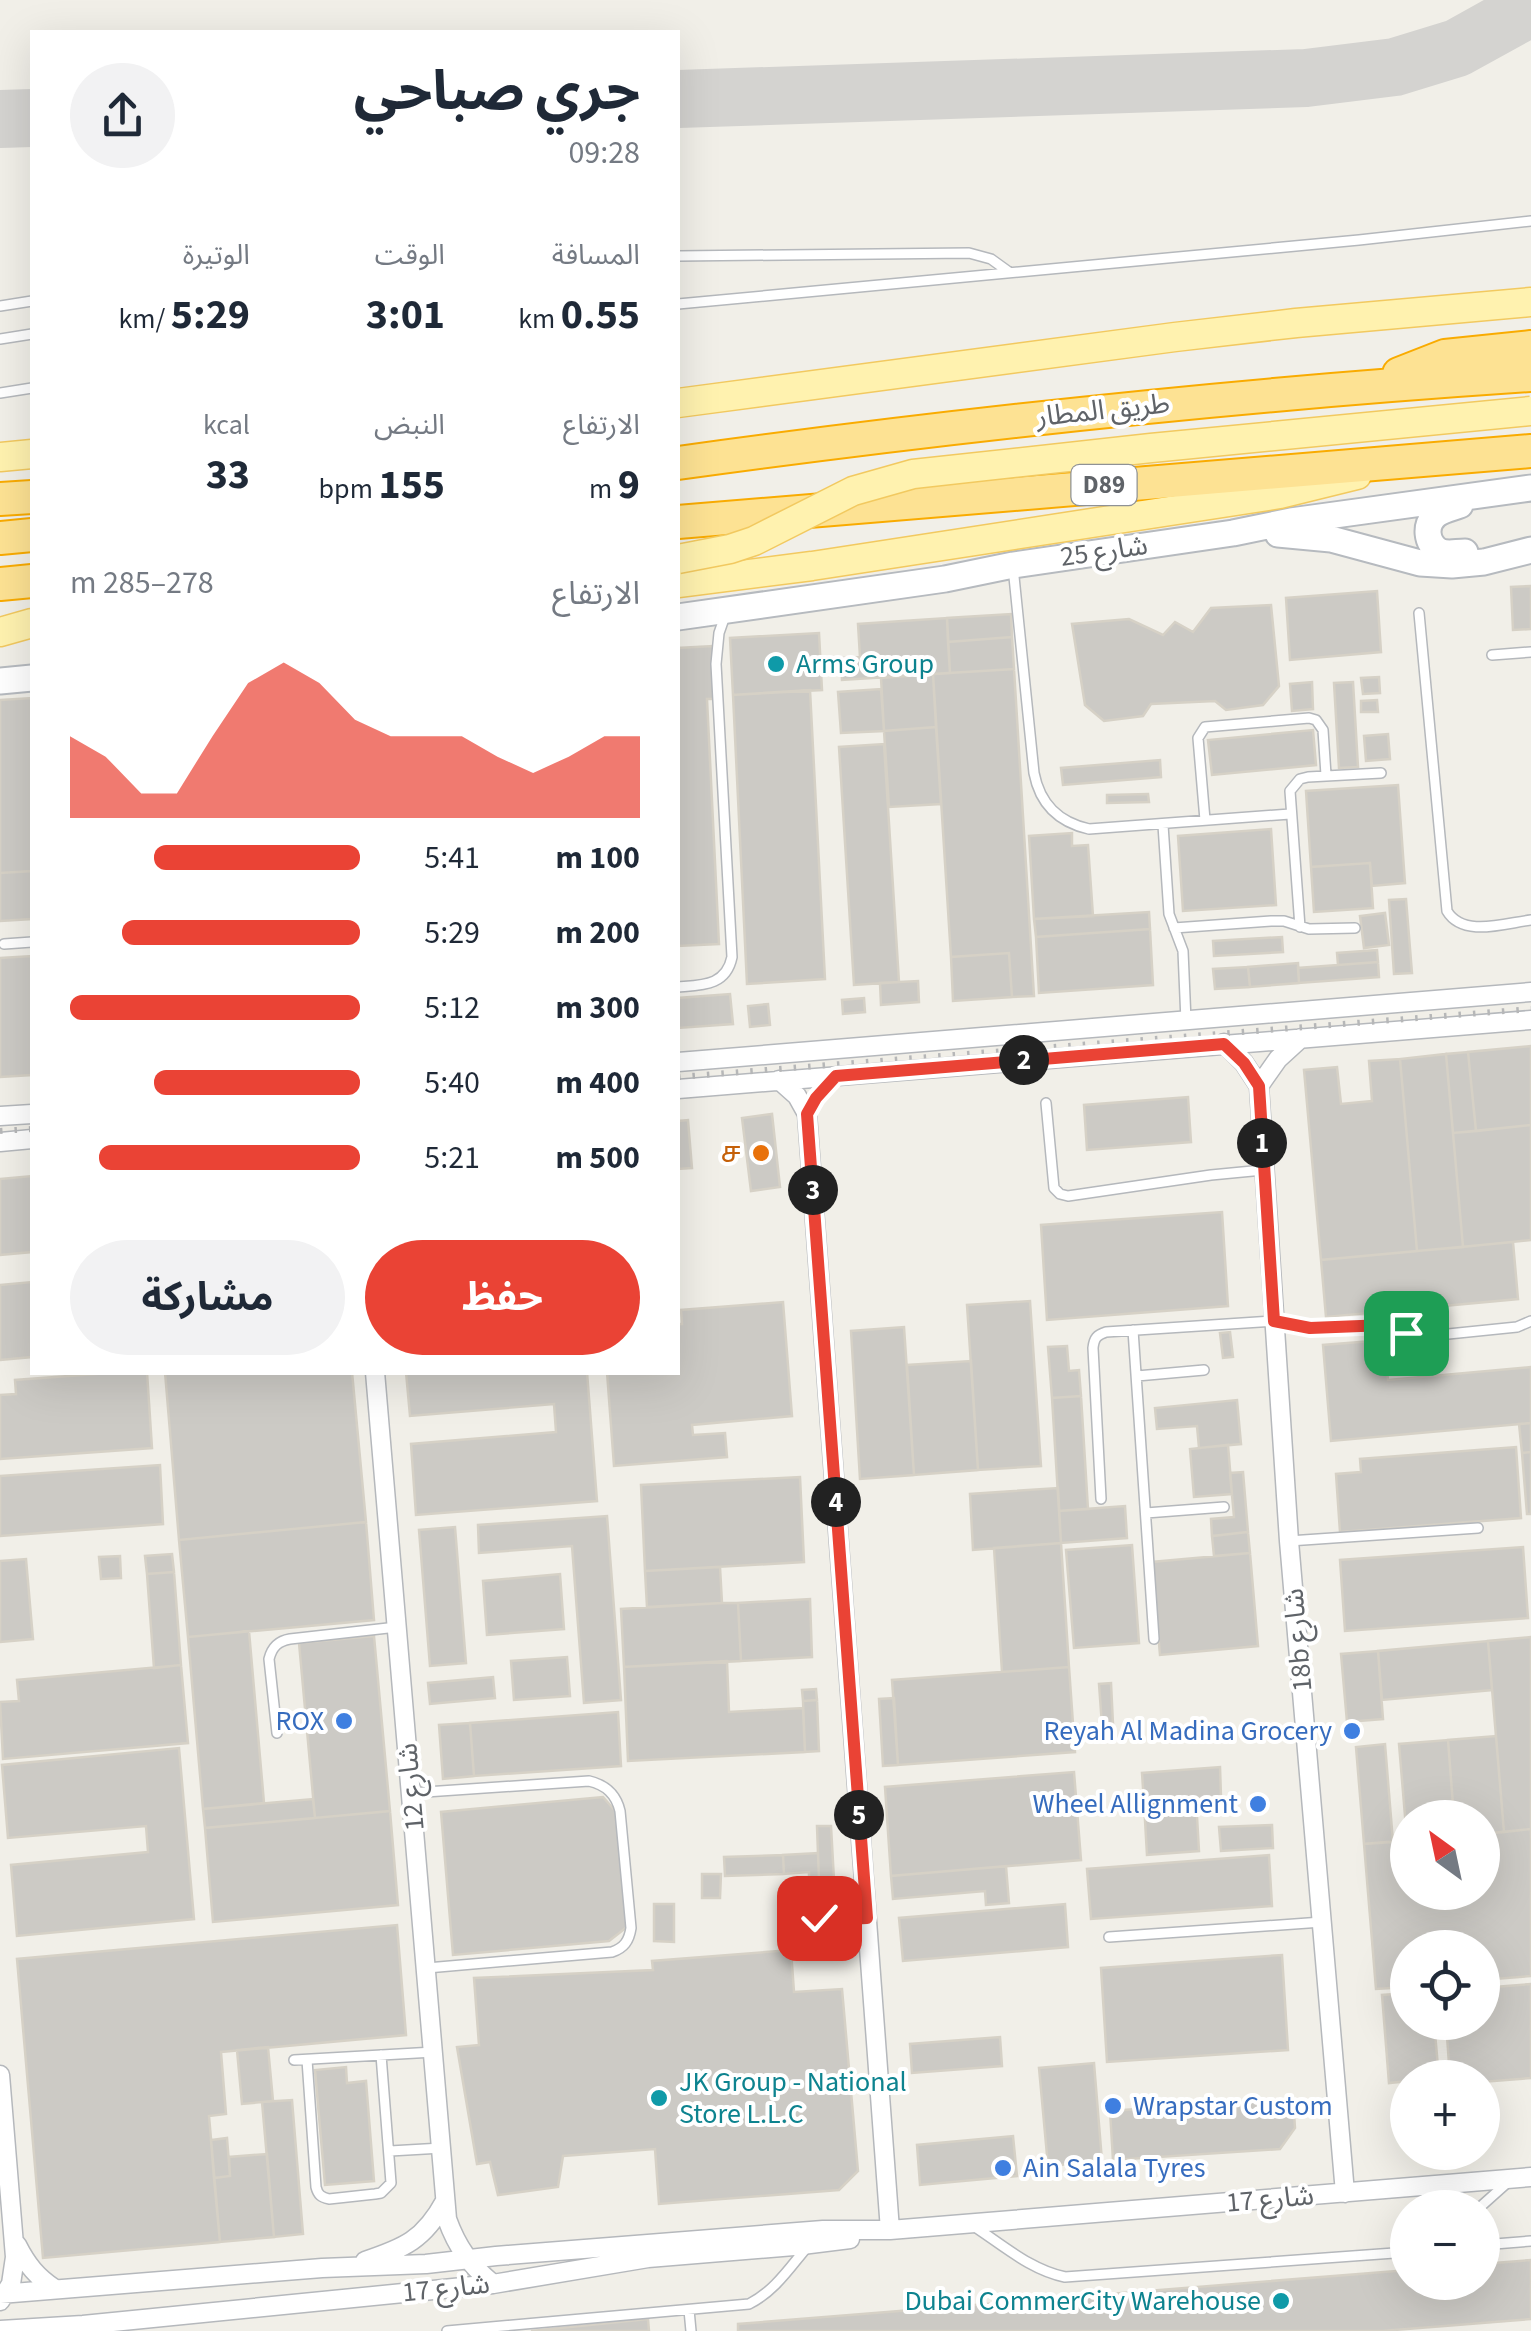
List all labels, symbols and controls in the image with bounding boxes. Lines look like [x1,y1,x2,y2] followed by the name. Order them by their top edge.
[354,53,640,131] text: جري صباحي
[70,63,175,168] button: share
[568,130,640,176] text: 09:28
[183,235,250,275] text: الوتيرة
[375,235,445,275] text: الوقت
[552,235,640,275] text: المسافة
[171,285,250,345] text: 5:29
[366,285,445,345] text: 3:01
[561,285,640,345] text: 0.55
[118,299,171,339] text: /km
[518,299,561,339] text: km
[1033,383,1172,437] street label: طريق المطار
[203,405,250,445] text: kcal
[374,405,445,445] text: النبض
[563,405,640,445] text: الارتفاع
[206,445,250,505] text: 33
[378,455,445,515] text: 155
[618,455,640,515] text: 9
[1072,465,1136,505] road number: D89
[319,469,378,509] text: bpm
[589,469,618,509] text: m
[1058,525,1150,577] street label: شارع 25
[70,560,214,606] text: 278–285 m
[552,571,640,617] text: الارتفاع
[796,644,934,684] place label: Arms Group
[765,653,787,675] marker: Arms Group
[424,835,480,881] text: 5:41
[555,835,640,881] text: 100 m
[424,910,480,956] text: 5:29
[555,910,640,956] text: 200 m
[424,985,480,1031] text: 5:12
[555,985,640,1031] text: 300 m
[999,1035,1049,1085] pin: 2
[1017,1040,1031,1080] text: 2
[424,1060,480,1106] text: 5:40
[555,1060,640,1106] text: 400 m
[1237,1118,1287,1168] pin: 1
[1255,1123,1269,1163] text: 1
[721,1133,741,1173] place label: ச
[424,1135,480,1181] text: 5:21
[555,1135,640,1181] text: 500 m
[750,1142,772,1164] marker: ச
[788,1165,838,1215] pin: 3
[806,1170,820,1210] text: 3
[70,1240,345,1355] button: مشاركة
[365,1240,640,1355] button: حفظ
[1364,1291,1449,1376] pin
[1379,1306,1434,1361] icon: arrive
[811,1477,861,1527] pin: 4
[829,1482,843,1522] text: 4
[1274,1587,1322,1693] street label: 18b شارع
[276,1701,324,1741] place label: ROX
[333,1710,355,1732] marker: ROX
[1044,1711,1332,1751] place label: Reyah Al Madina Grocery
[1341,1720,1363,1742] marker: Reyah Al Madina Grocery
[387,1741,435,1833] street label: شارع 12
[1033,1784,1239,1824] place label: Wheel Allignment
[834,1790,884,1840] pin: 5
[1247,1793,1269,1815] marker: Wheel Allignment
[852,1795,866,1835] text: 5
[1390,1800,1500,1910] north arrow
[1390,1800,1500,2300] map controls
[777,1876,862,1961] pin
[792,1891,847,1946] icon: check
[1390,1930,1500,2040] button: locate
[1390,2060,1500,2170] button: +
[679,2062,907,2134] place label: JK Group - National Store L.L.C
[1133,2086,1333,2126] place label: Wrapstar Custom
[648,2087,670,2109] marker: JK Group - National Store L.L.C
[1102,2095,1124,2117] marker: Wrapstar Custom
[1023,2148,1205,2188] place label: Ain Salala Tyres
[992,2157,1014,2179] marker: Ain Salala Tyres
[1224,2175,1316,2223] street label: شارع 17
[1390,2190,1500,2300] button: −
[400,2264,492,2312] street label: شارع 17
[904,2281,1261,2321] place label: Dubai CommerCity Warehouse
[1270,2290,1292,2312] marker: Dubai CommerCity Warehouse

